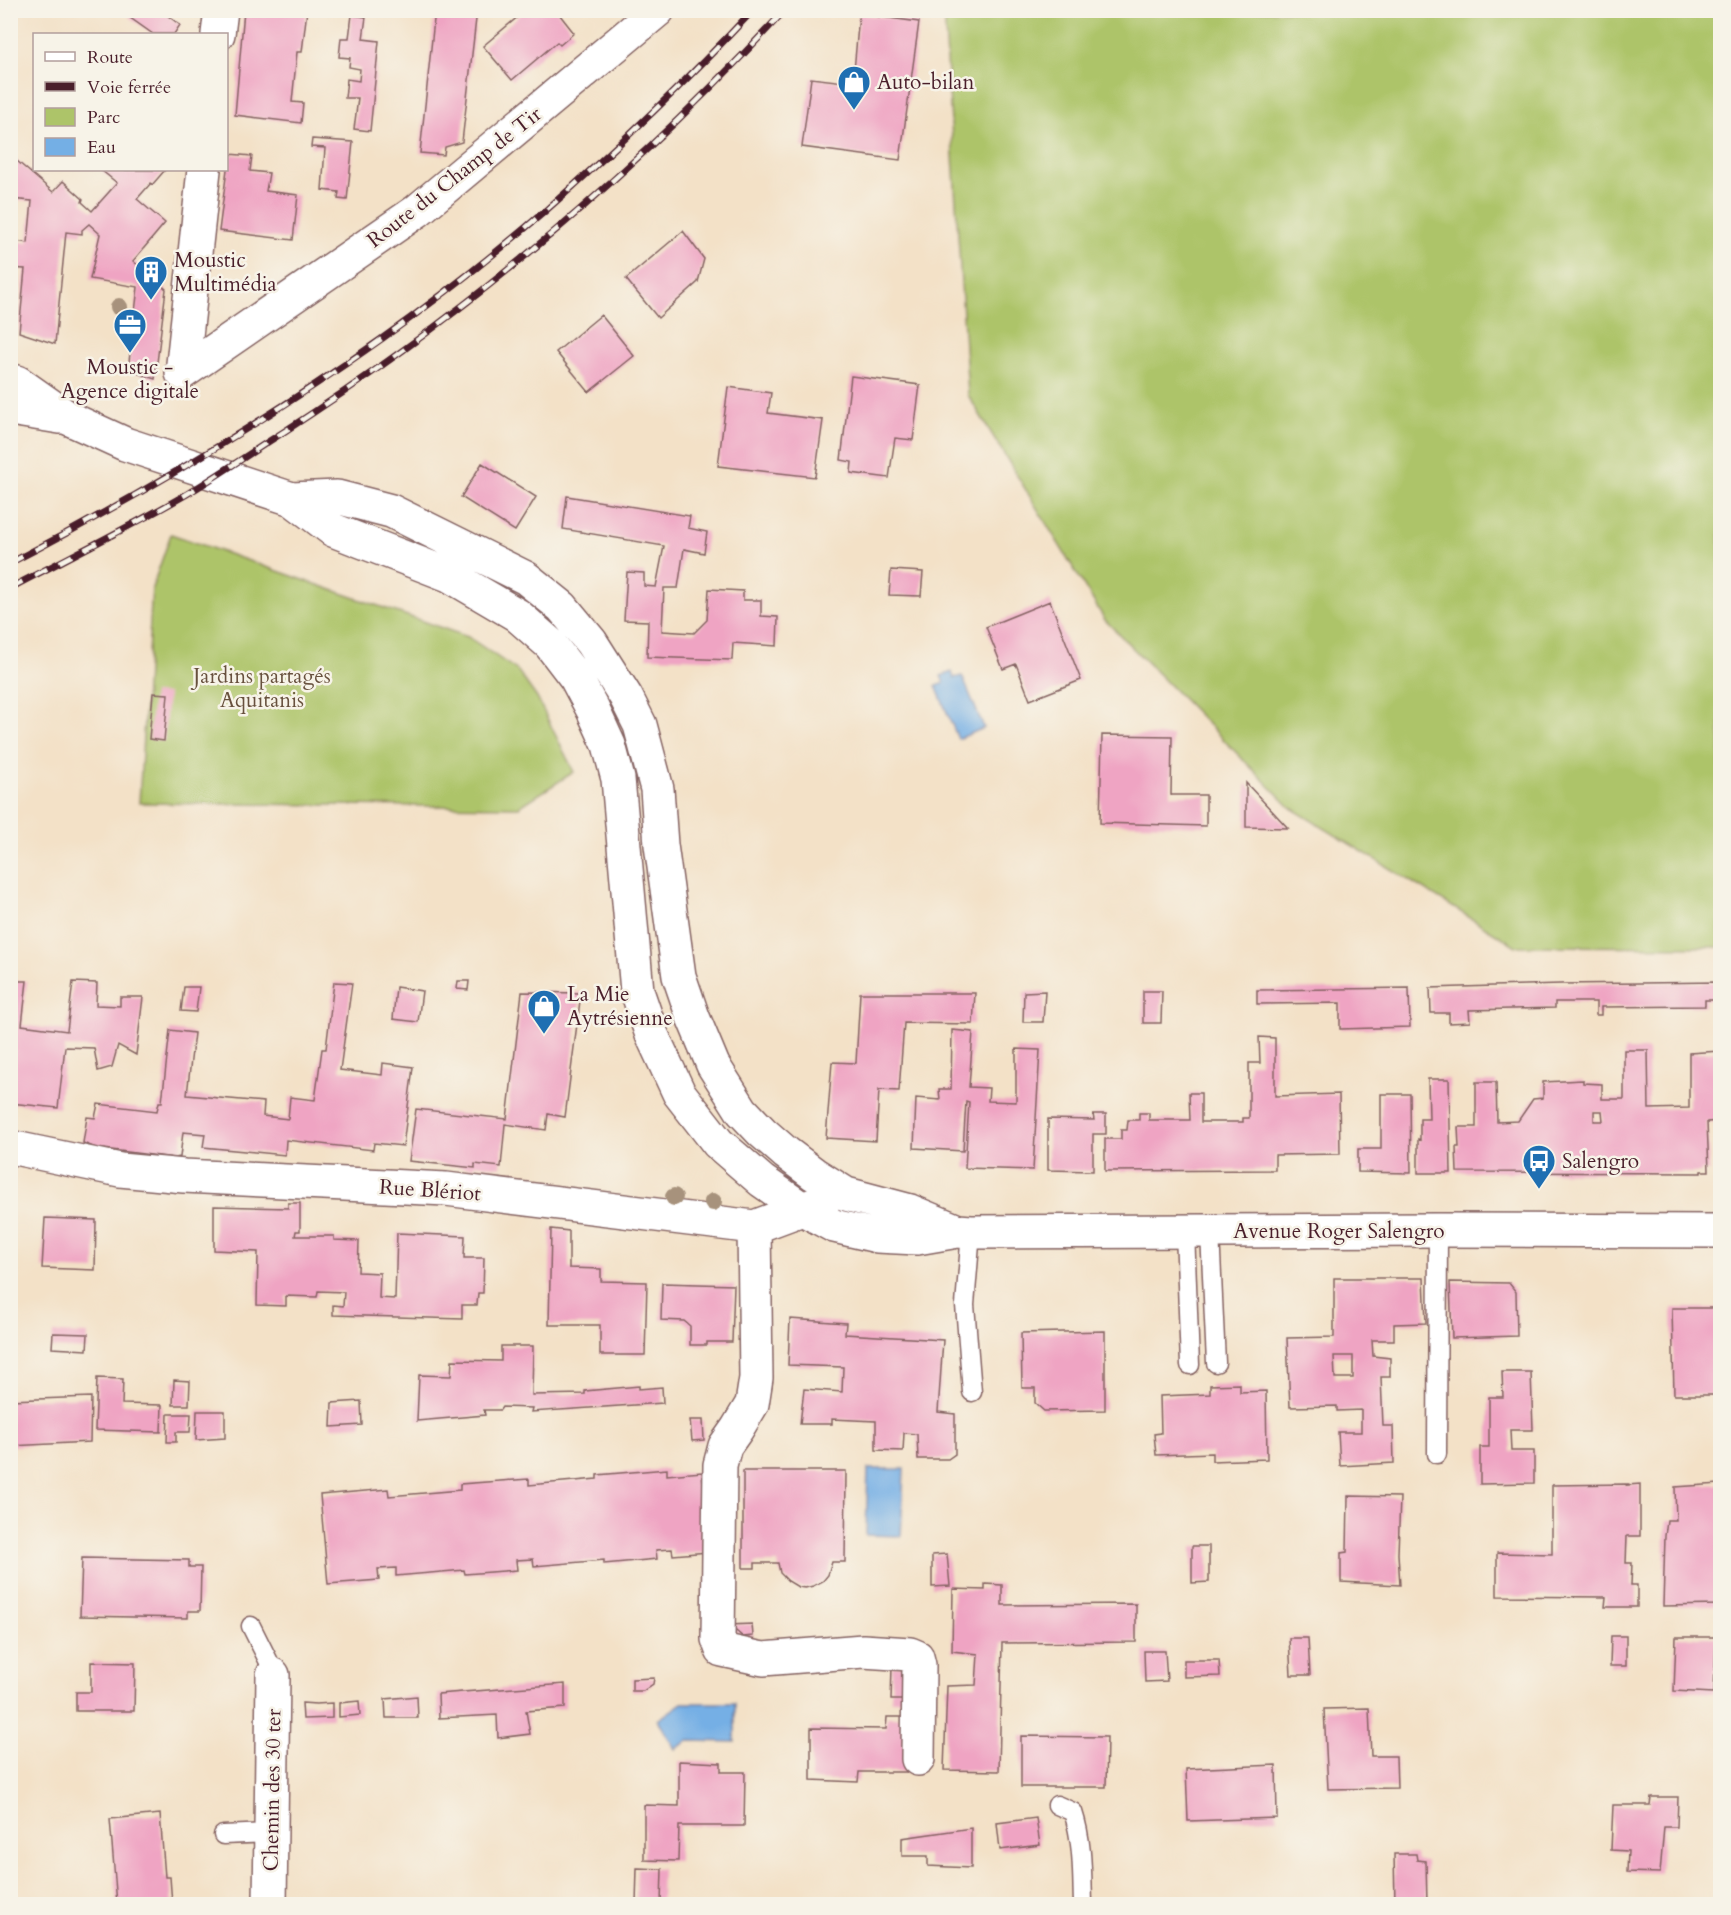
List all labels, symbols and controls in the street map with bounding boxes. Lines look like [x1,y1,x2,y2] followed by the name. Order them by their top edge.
[33,33,228,171] legend
[87,45,133,70] text: Route
[836,64,872,111] shop icon: Auto-bilan
[877,68,974,97] place label: Auto-bilan
[87,75,171,100] text: Voie ferrée
[361,100,548,255] street label: Route du Champ de Tir
[87,105,120,130] text: Parc
[87,135,116,160] text: Eau
[174,246,277,299] place label: Moustic Multimédia
[133,254,169,301] building icon: Moustic Multimédia
[112,307,148,354] office icon: Moustic - Agence digitale
[61,353,199,406] place label: Moustic - Agence digitale
[190,662,331,715] park label: Jardins partagés Aquitanis
[567,980,673,1033] place label: La Mie Aytrésienne
[526,988,562,1035] shop icon: La Mie Aytrésienne
[1521,1143,1557,1190] bus stop icon: Salengro
[1562,1147,1639,1176] place label: Salengro
[378,1172,482,1209] street label: Rue Blériot
[1233,1217,1445,1246] street label: Avenue Roger Salengro
[257,1708,288,1872] street label: Chemin des 30 ter

